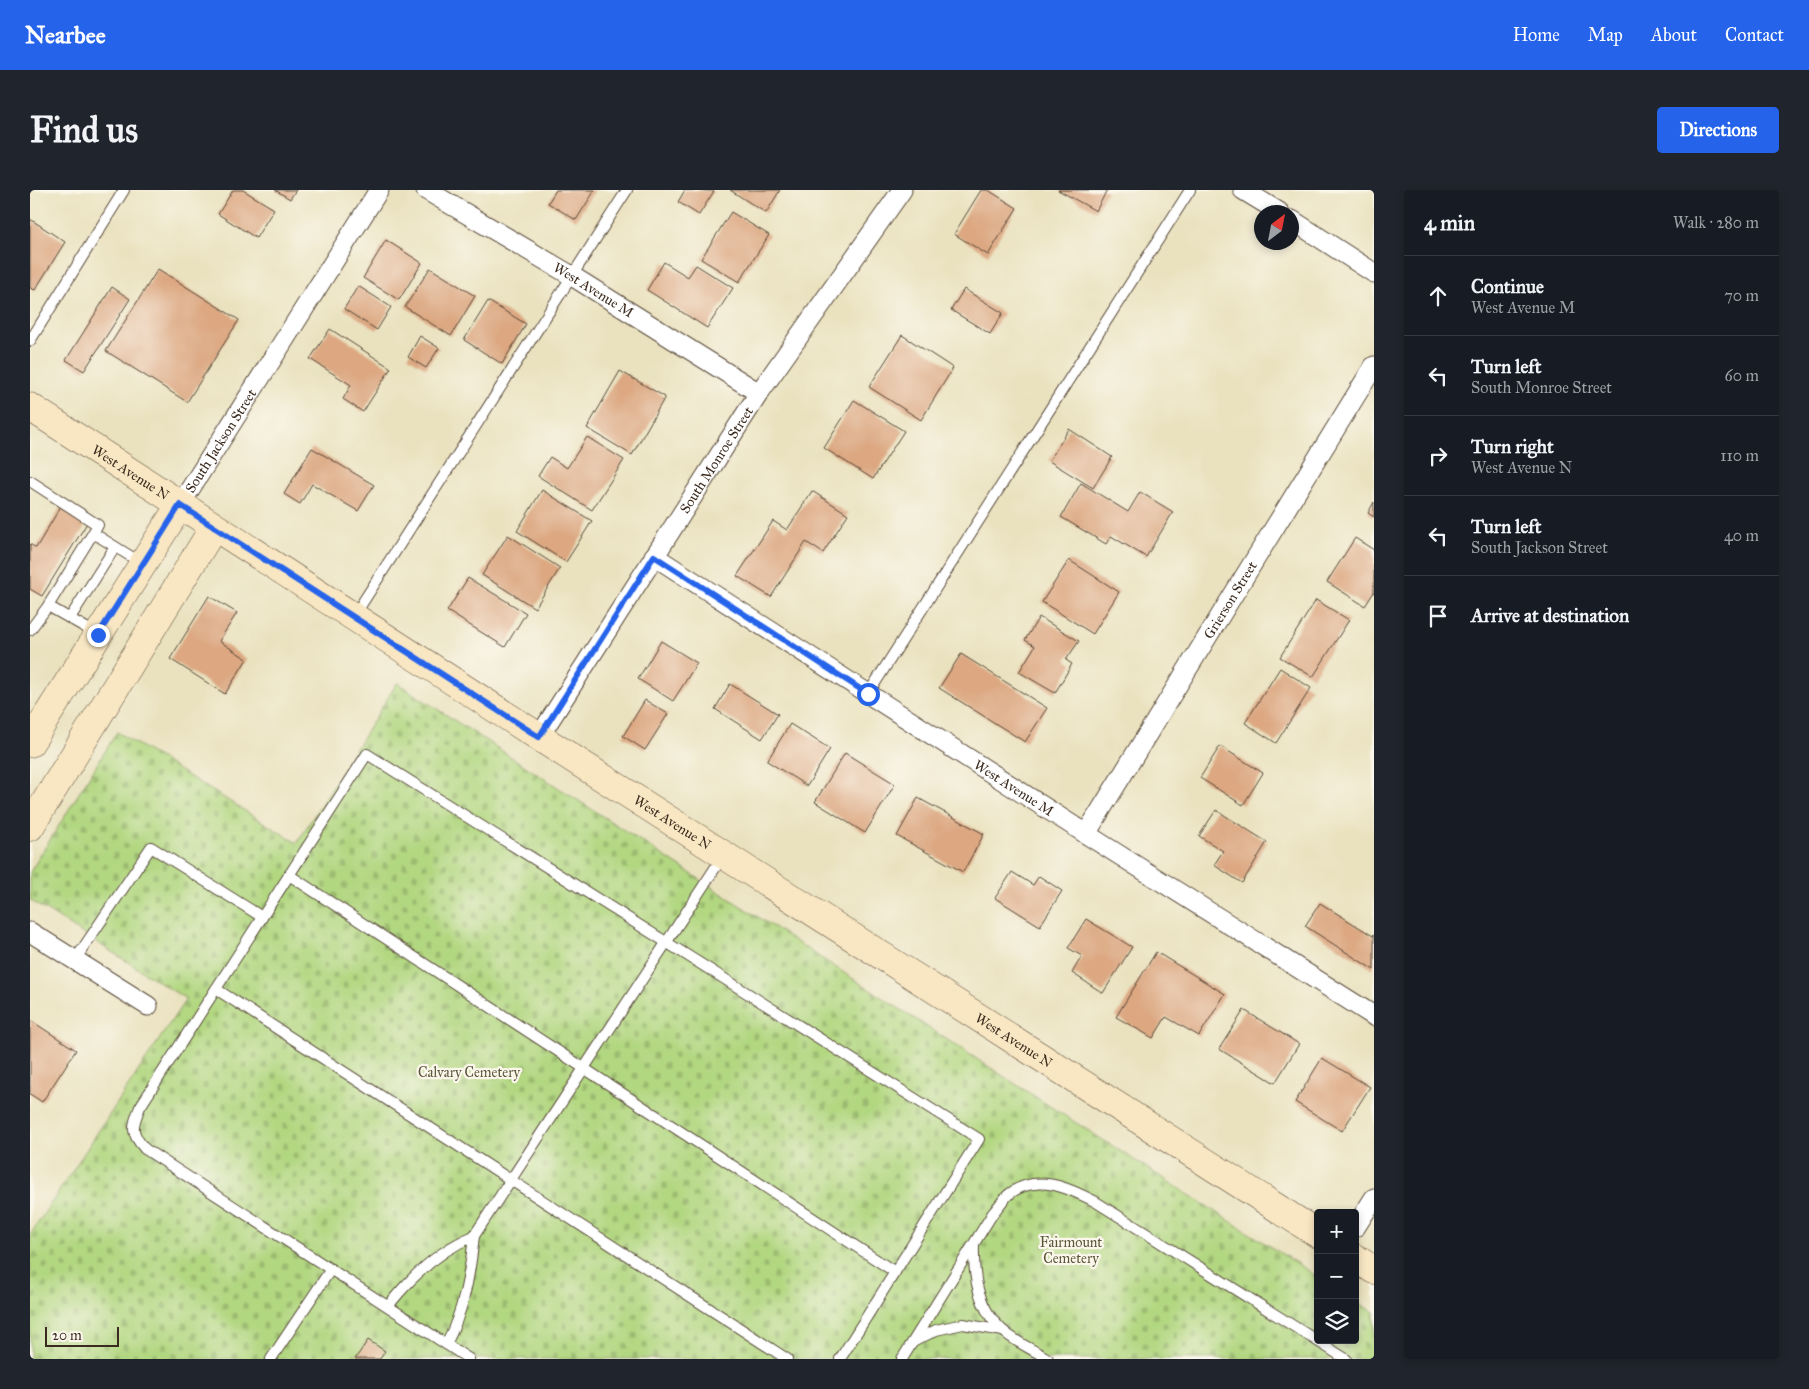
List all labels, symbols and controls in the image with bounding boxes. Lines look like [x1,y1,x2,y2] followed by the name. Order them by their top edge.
[25,20,106,50] text: Nearbee
[1513,24,1560,46] text: Home
[1588,24,1623,46] text: Map
[1651,24,1697,46] text: About
[1725,24,1784,46] text: Contact
[1657,107,1779,153] button: Directions
[30,109,138,152] text: Find us
[1254,205,1299,250] north arrow
[1424,210,1475,236] text: 4 min
[1673,213,1759,232] text: Walk · 280 m
[550,259,637,321] street label: West Avenue M
[1471,275,1544,298] text: Continue
[1424,282,1452,310] icon: ahead
[1724,286,1759,305] text: 70 m
[1471,298,1575,317] text: West Avenue M
[1471,355,1541,378] text: Turn left
[1424,362,1452,390] icon: left
[1725,366,1759,385] text: 60 m
[1471,378,1612,397] text: South Monroe Street
[182,386,260,496] street label: South Jackson Street
[676,403,757,517] street label: South Monroe Street
[1471,435,1554,458] text: Turn right
[89,441,172,504] street label: West Avenue N
[1424,442,1452,470] icon: right
[1720,446,1759,465] text: 110 m
[1471,458,1572,477] text: West Avenue N
[1471,515,1541,538] text: Turn left
[1424,522,1452,550] icon: left
[1724,526,1759,545] text: 40 m
[1471,538,1608,557] text: South Jackson Street
[1200,558,1261,642] street label: Grierson Street
[1424,602,1452,630] icon: arrive
[1471,604,1629,627] text: Arrive at destination
[87,624,110,647] route end
[857,683,880,706] route start
[971,756,1057,820] street label: West Avenue M
[630,792,714,854] street label: West Avenue N
[972,1009,1056,1072] street label: West Avenue N
[418,1064,520,1081] park label: Calvary Cemetery
[1314,1209,1359,1344] map controls
[1314,1209,1359,1254] button: +
[1040,1234,1102,1267] park label: Fairmount Cemetery
[1314,1254,1359,1299] button: −
[1314,1299,1359,1344] button: layers
[45,1324,119,1347] scale bar
[52,1327,82,1344] text: 20 m

